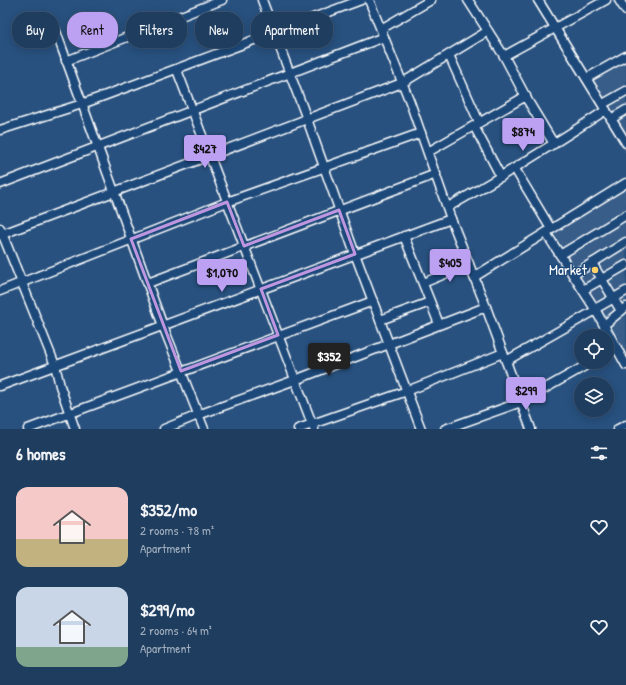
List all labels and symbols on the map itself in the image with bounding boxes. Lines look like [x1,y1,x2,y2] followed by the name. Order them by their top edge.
[499,118,547,152] pin: $874
[181,135,229,169] pin: $427
[426,249,474,283] pin: $405
[189,259,255,293] pin: $1,070
[549,259,588,280] place label: Market
[590,265,600,275] marker: Market
[305,343,353,377] pin: $352
[502,377,550,411] pin: $299

